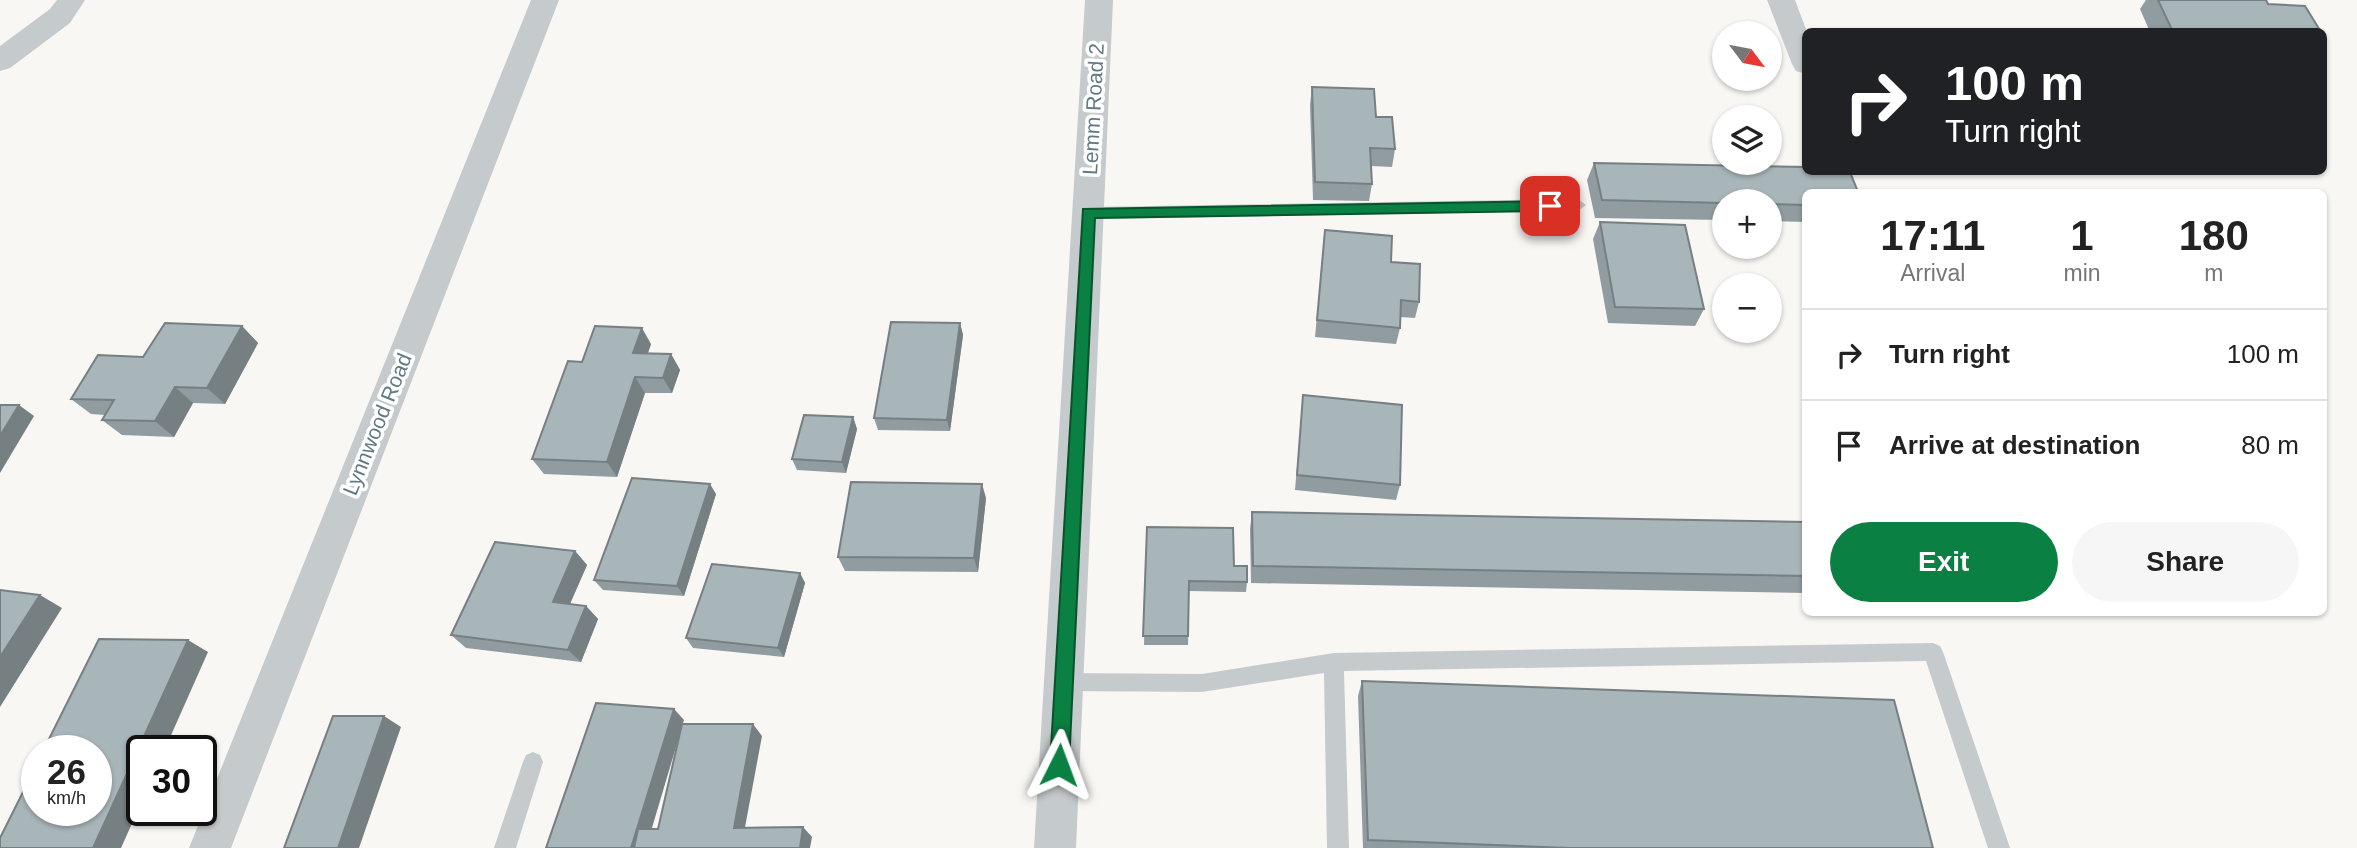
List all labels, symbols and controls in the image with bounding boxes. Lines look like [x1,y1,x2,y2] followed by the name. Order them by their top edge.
[1712,21,1782,91] north arrow
[1712,21,1782,343] map controls
[1078,43,1108,175] street label: Lemm Road 2
[1830,56,1921,147] icon: right
[1945,56,2084,110] text: 100 m
[1712,105,1782,175] button: layers
[1945,113,2081,149] text: Turn right
[1520,176,1580,236] pin
[1531,187,1569,225] icon: arrive
[1712,189,1782,259] button: +
[1880,212,1985,259] text: 17:11
[2070,212,2094,259] text: 1
[2179,212,2249,259] text: 180
[1900,260,1965,286] text: Arrival
[2063,260,2101,286] text: min
[2204,260,2223,286] text: m
[1712,273,1782,343] button: −
[1830,336,1868,374] icon: right
[1889,339,2010,369] text: Turn right
[2227,339,2299,369] text: 100 m
[338,350,416,498] street label: Lynnwood Road
[1830,427,1868,465] icon: arrive
[1889,430,2140,460] text: Arrive at destination
[2241,430,2299,460] text: 80 m
[1830,522,2058,602] button: Exit
[2072,522,2299,602] button: Share
[1022,728,1096,802] position arrow
[126,735,217,826] speed limit sign: 30
[47,752,86,791] text: 26
[47,788,86,808] text: km/h

